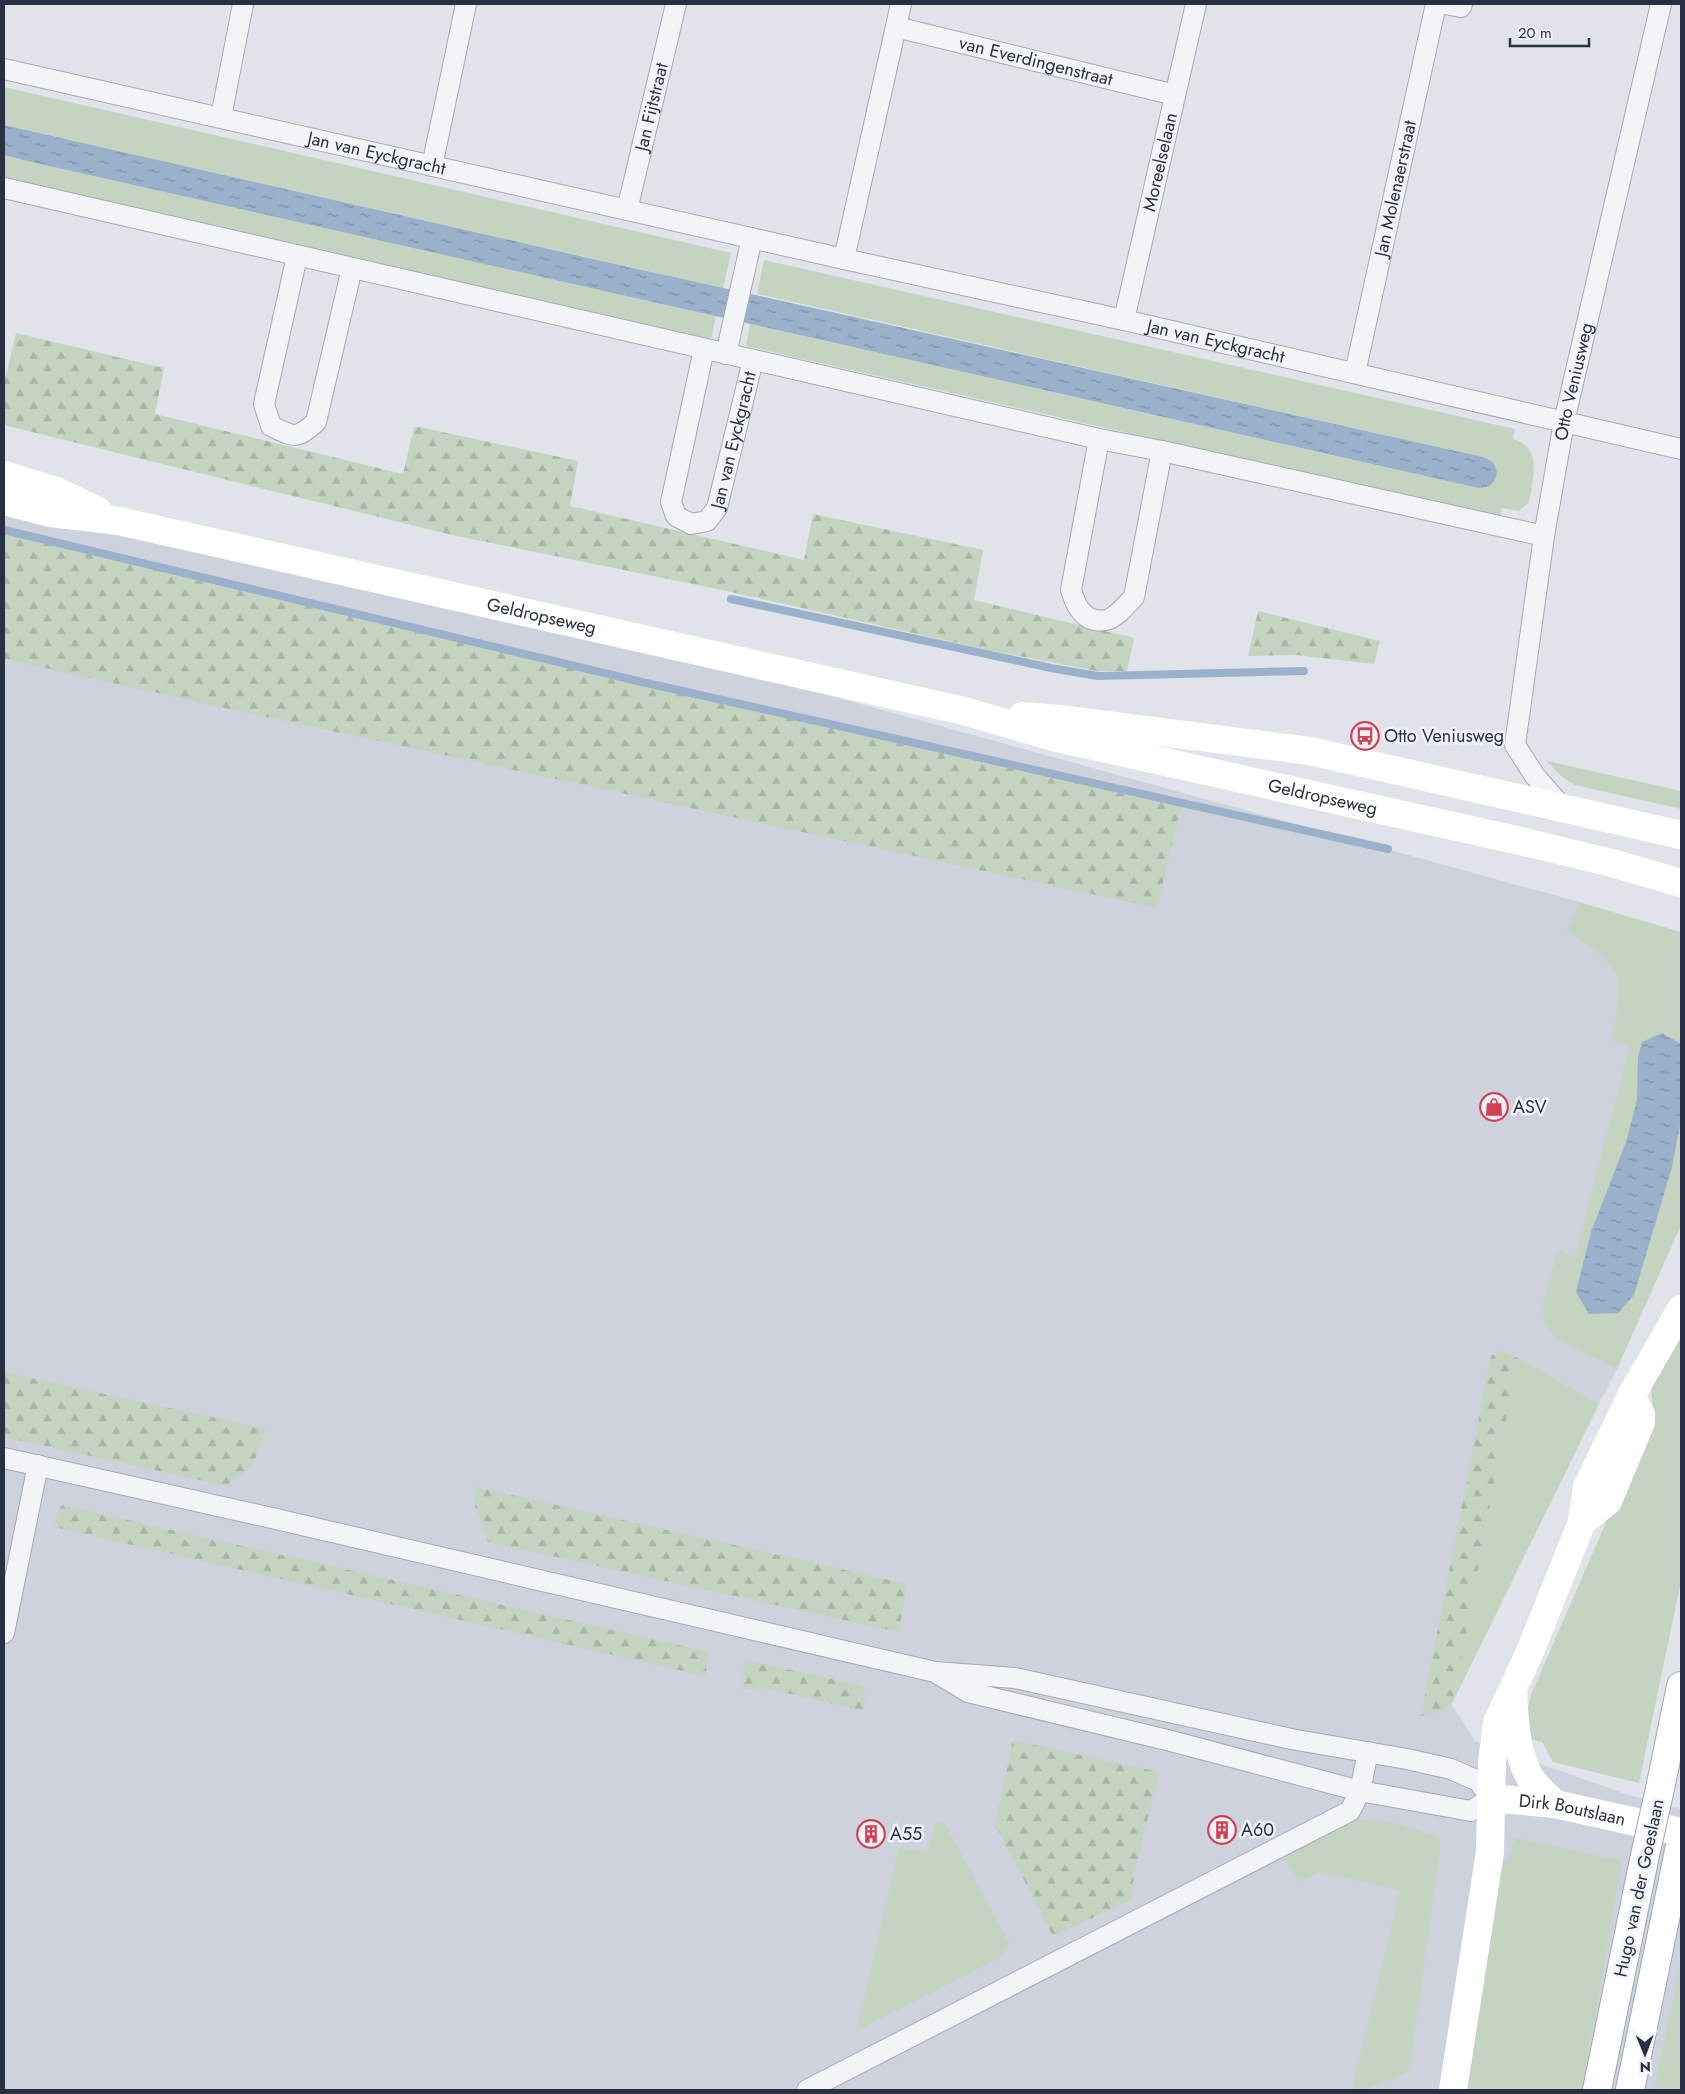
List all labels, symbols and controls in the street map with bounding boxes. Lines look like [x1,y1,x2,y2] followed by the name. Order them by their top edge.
[1510,15,1589,47] scale bar
[1518,22,1552,44] text: 20 m
[956,30,1116,93] street label: van Everdingenstraat
[628,60,675,156] street label: Jan Fijtstraat
[1136,110,1184,214] street label: Moreelselaan
[1368,117,1423,261] street label: Jan Molenaerstraat
[303,125,449,182] street label: Jan van Eyckgracht
[1142,312,1288,370] street label: Jan van Eyckgracht
[1548,320,1600,443] street label: Otto Veniusweg
[704,368,763,513] street label: Jan van Eyckgracht
[484,591,599,641] street label: Geldropseweg
[1350,721,1380,751] bus stop icon: Otto Veniusweg
[1384,723,1504,749] place label: Otto Veniusweg
[1265,772,1380,822] street label: Geldropseweg
[1479,1092,1509,1122] shop icon: ASV
[1513,1094,1547,1120] place label: ASV
[1518,1788,1628,1832] street label: Dirk Boutslaan
[1607,1797,1671,1979] street label: Hugo van der Goeslaan
[1207,1815,1237,1845] building icon: A60
[1241,1817,1274,1843] place label: A60
[856,1819,886,1849] building icon: A55
[890,1821,922,1847] place label: A55
[1620,2029,1670,2079] north arrow
[1639,2057,1651,2077] text: N

